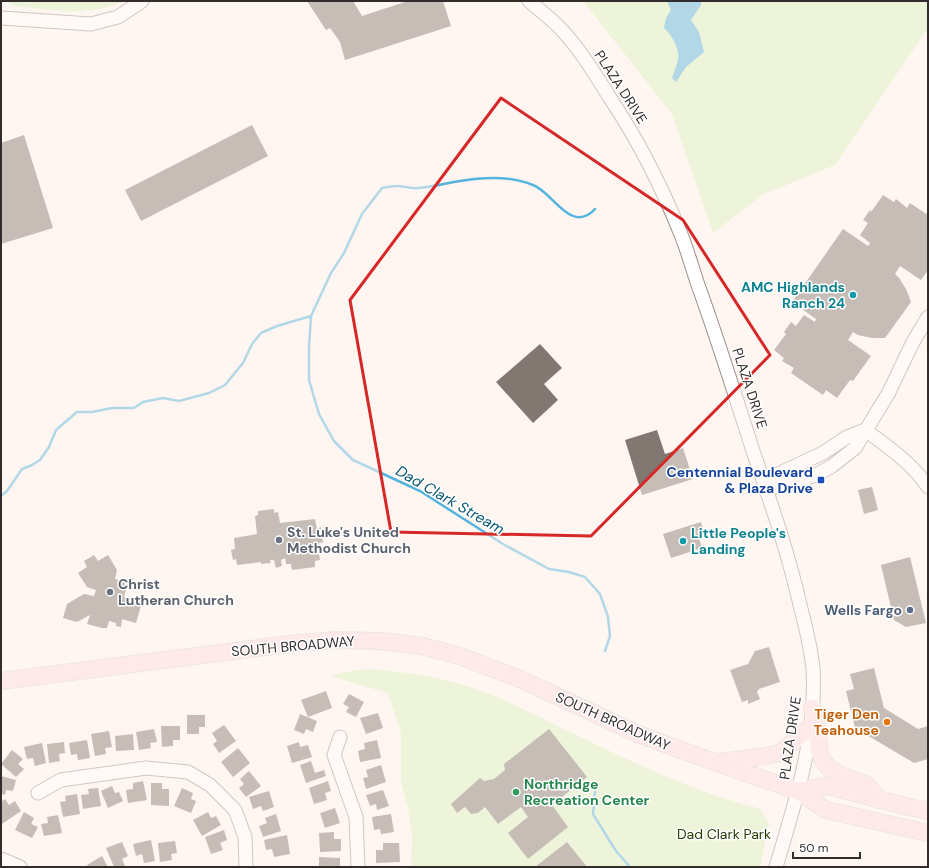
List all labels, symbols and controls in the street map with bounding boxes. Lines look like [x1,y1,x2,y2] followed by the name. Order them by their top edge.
[591,47,651,127] street label: PLAZA DRIVE
[741,278,845,312] place label: AMC Highlands Ranch 24
[848,290,858,300] marker: AMC Highlands Ranch 24
[728,345,772,431] street label: PLAZA DRIVE
[392,461,508,539] water label: Dad Clark Stream
[666,463,813,497] place label: Centennial Boulevard & Plaza Drive
[816,475,826,485] marker: Centennial Boulevard & Plaza Drive
[287,523,411,557] place label: St. Luke's United Methodist Church
[691,524,786,558] place label: Little People's Landing
[274,535,284,545] marker: St. Luke's United Methodist Church
[678,536,688,546] marker: Little People's Landing
[118,575,234,609] place label: Christ Lutheran Church
[105,587,115,597] marker: Christ Lutheran Church
[824,601,902,619] place label: Wells Fargo
[905,605,915,615] marker: Wells Fargo
[231,632,355,660] street label: SOUTH BROADWAY
[553,688,673,754] street label: SOUTH BROADWAY
[775,695,805,781] street label: PLAZA DRIVE
[814,705,879,739] place label: Tiger Den Teahouse
[882,717,892,727] marker: Tiger Den Teahouse
[524,775,650,809] place label: Northridge Recreation Center
[511,787,521,797] marker: Northridge Recreation Center
[677,825,771,843] park label: Dad Clark Park
[793,834,860,860] scale bar
[799,840,828,856] text: 50 m

